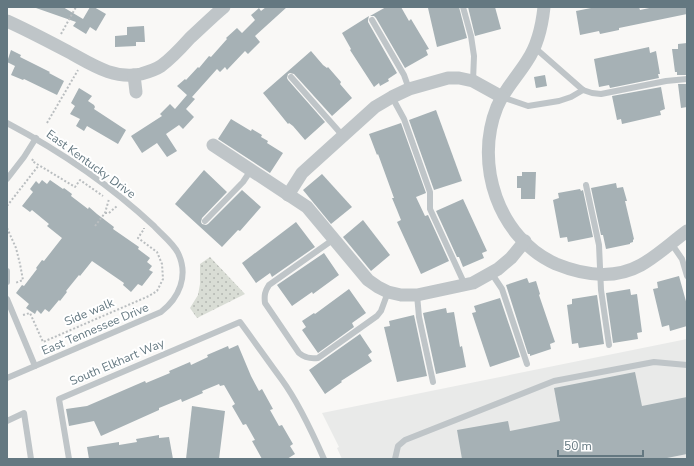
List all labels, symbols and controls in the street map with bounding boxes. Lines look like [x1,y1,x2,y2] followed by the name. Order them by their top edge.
[43,126,139,202] street label: East Kentucky Drive
[62,294,117,330] street label: Side walk
[39,299,151,359] street label: East Tennessee Drive
[67,334,168,389] street label: South Elkhart Way
[558,432,643,458] scale bar
[564,438,592,454] text: 50 m

